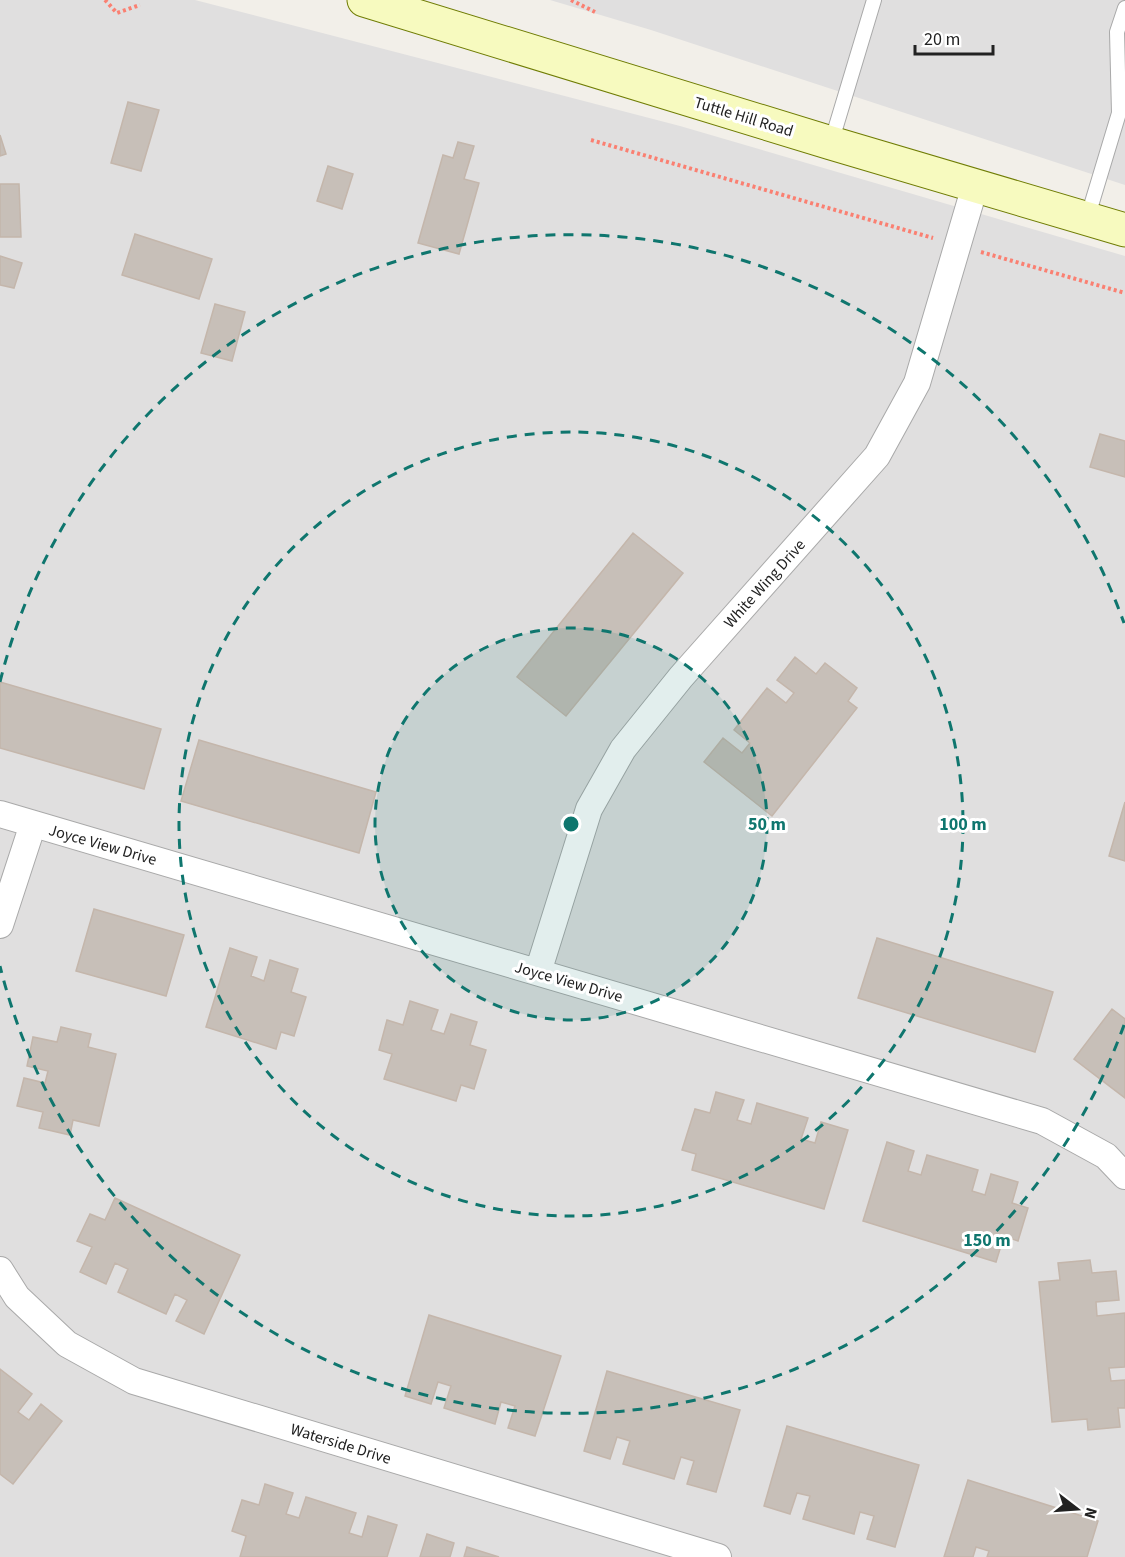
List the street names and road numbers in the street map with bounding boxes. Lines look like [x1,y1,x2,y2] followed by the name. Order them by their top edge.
[692,91,796,142] street label: Tuttle Hill Road
[719,534,811,633] street label: White Wing Drive
[46,819,159,871] street label: Joyce View Drive
[512,956,625,1008] street label: Joyce View Drive
[288,1418,394,1470] street label: Waterside Drive

